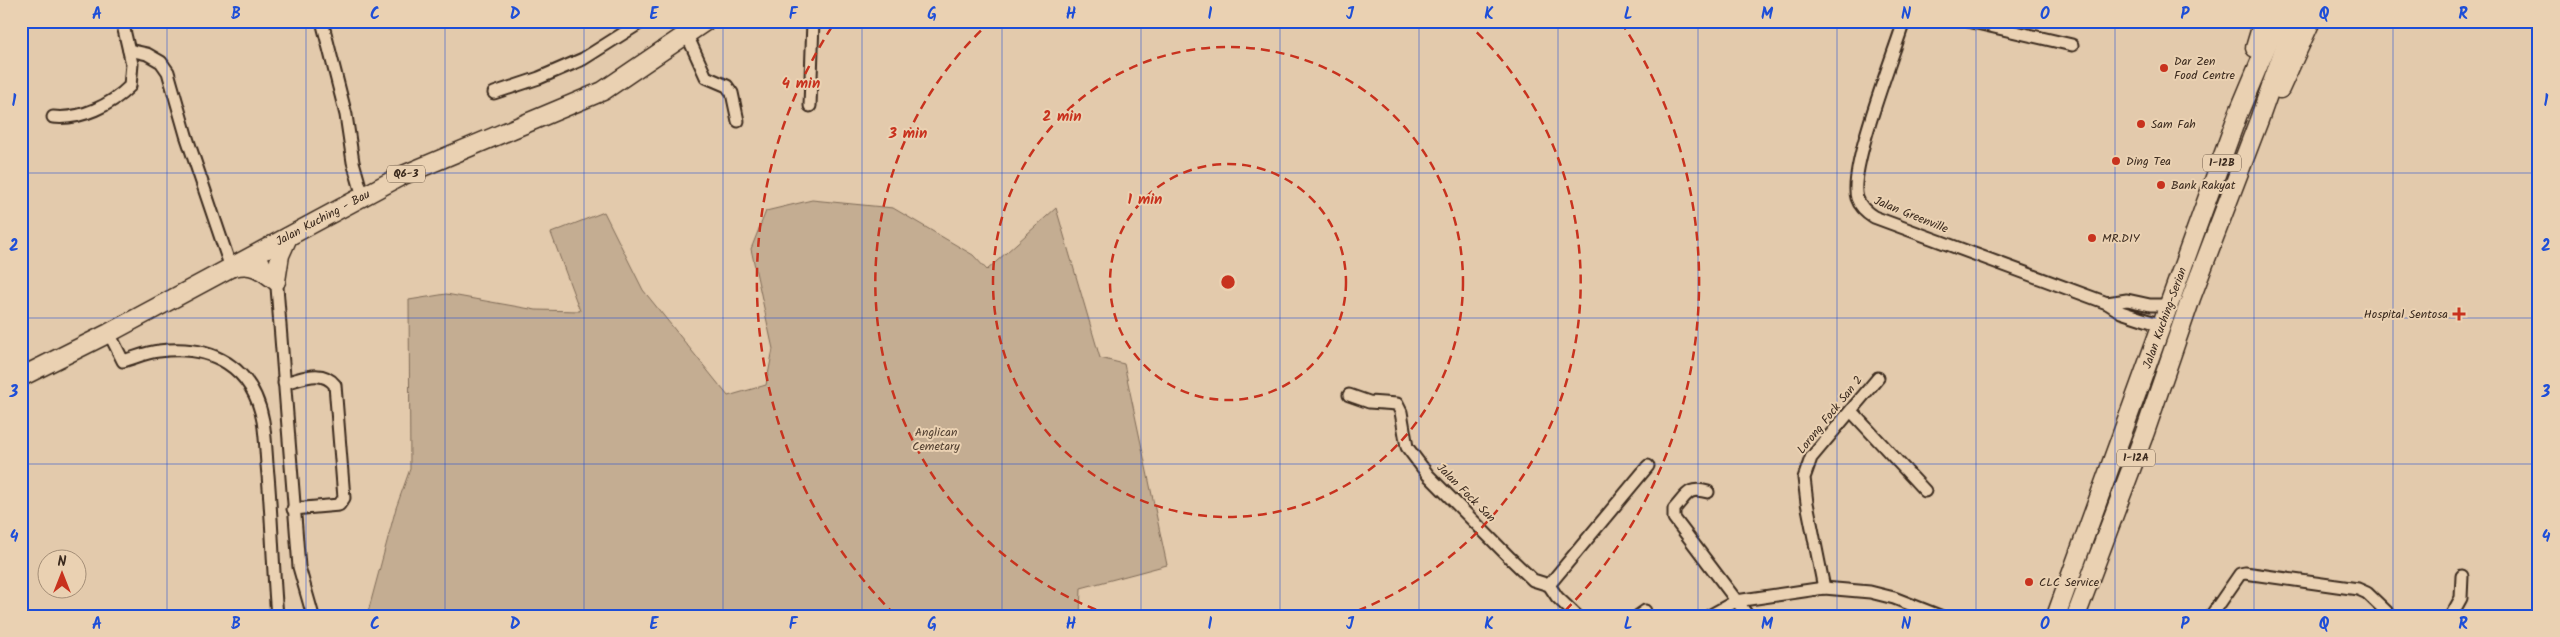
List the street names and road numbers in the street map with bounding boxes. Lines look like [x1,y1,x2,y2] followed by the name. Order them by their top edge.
[2203,154,2241,172] road number: 1-12B
[387,165,425,182] road number: Q6-3
[272,185,374,251] street label: Jalan Kuching - Bau
[1871,191,1952,239] street label: Jalan Greenville
[2138,265,2192,371] street label: Jalan Kuching-Serian
[1792,372,1868,458] street label: Lorong Fock San 2
[2117,449,2155,466] road number: 1-12A
[1432,459,1500,527] street label: Jalan Fock San

